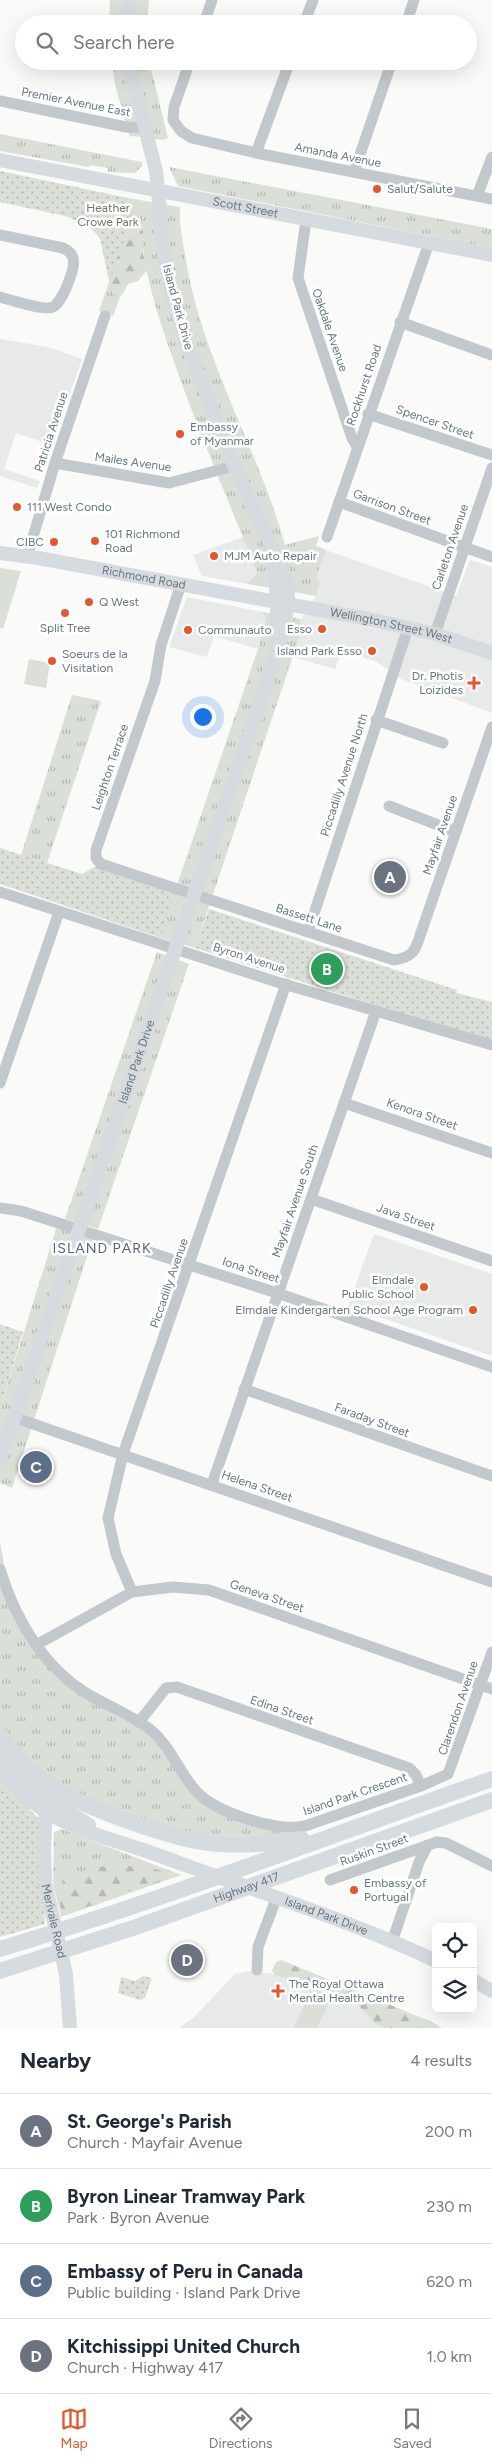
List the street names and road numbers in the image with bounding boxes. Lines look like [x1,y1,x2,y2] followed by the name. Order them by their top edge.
[20,85,132,120] street label: Premier Avenue East
[294,140,383,170] street label: Amanda Avenue
[211,194,280,221] street label: Scott Street
[160,263,196,352] street label: Island Park Drive
[309,287,351,374] street label: Oakdale Avenue
[344,343,384,427] street label: Rockhurst Road
[31,390,71,474] street label: Patricia Avenue
[394,402,476,442] street label: Spencer Street
[94,450,173,474] street label: Mailes Avenue
[351,486,433,528] street label: Garrison Street
[429,502,471,592] street label: Carleton Avenue
[101,563,187,592] street label: Richmond Road
[329,605,455,646] street label: Wellington Street West
[318,712,371,838] street label: Piccadilly Avenue North
[89,722,131,812] street label: Leighton Terrace
[420,793,460,877] street label: Mayfair Avenue
[274,901,344,935] street label: Bassett Lane
[211,940,287,976] street label: Byron Avenue
[116,1018,158,1106] street label: Island Park Drive
[385,1095,460,1133] street label: Kenora Street
[269,1142,321,1259] street label: Mayfair Avenue South
[375,1200,438,1234] street label: Java Street
[147,1236,191,1330] street label: Piccadilly Avenue
[220,1254,282,1286] street label: Iona Street
[333,1400,412,1440] street label: Faraday Street
[220,1467,295,1505] street label: Helena Street
[228,1577,306,1615] street label: Geneva Street
[435,1659,481,1757] street label: Clarendon Avenue
[248,1693,316,1728] street label: Edina Street
[301,1769,409,1818] street label: Island Park Crescent
[338,1831,410,1869] street label: Ruskin Street
[211,1869,282,1906] street label: Highway 417
[38,1883,69,1959] street label: Merivale Road
[283,1894,370,1938] street label: Island Park Drive

